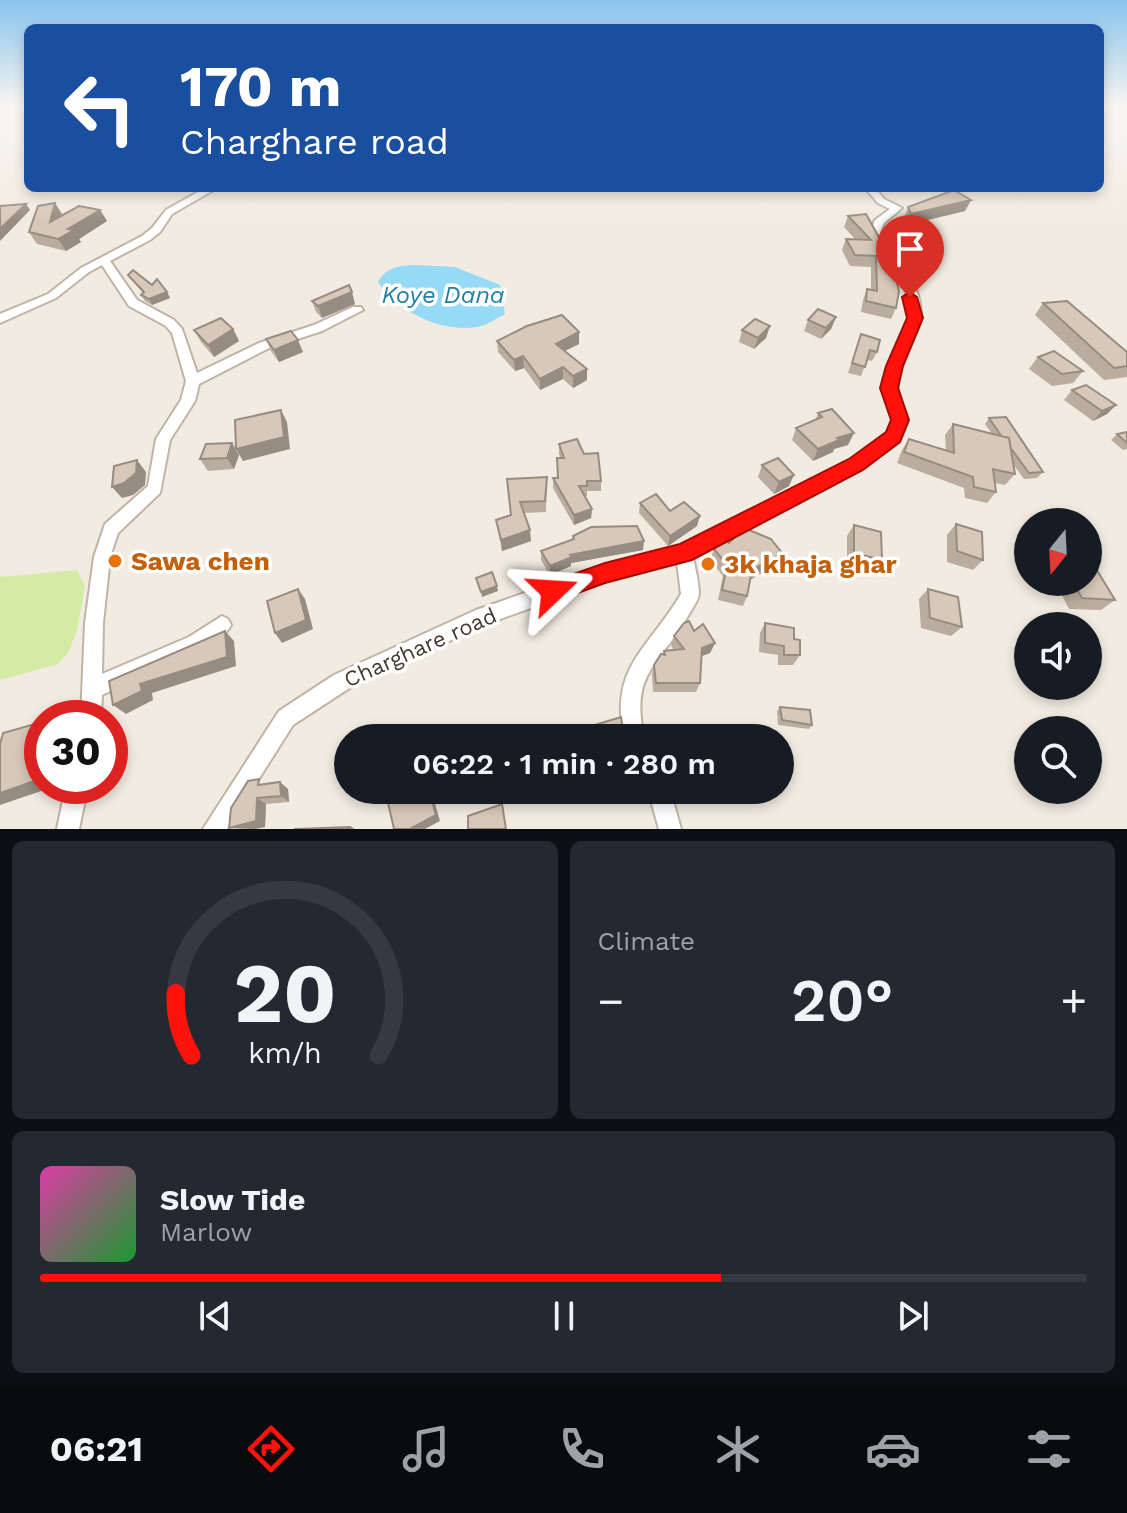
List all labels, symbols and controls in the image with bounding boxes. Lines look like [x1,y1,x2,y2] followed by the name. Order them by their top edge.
[180,54,342,120] text: 170 m
[48,56,152,160] icon: left
[180,121,449,163] text: Charghare road
[876,215,944,297] pin
[888,227,932,271] icon: arrive
[381,281,505,309] water label: Koye Dana
[1014,508,1102,596] north arrow
[1014,508,1102,804] map controls
[131,546,270,576] place label: Sawa chen
[511,549,595,633] position arrow
[724,549,898,579] place label: 3k khaja ghar
[106,552,124,570] marker: Sawa chen
[699,555,717,573] marker: 3k khaja ghar
[340,603,500,692] street label: Charghare road
[1014,612,1102,700] button: sound
[24,700,128,804] speed limit sign: 30
[1014,716,1102,804] button: search
[412,746,716,781] text: 06:22 · 1 min · 280 m
[598,926,695,956] text: Climate
[233,945,336,1042] text: 20
[791,965,894,1036] text: 20°
[598,975,624,1027] text: −
[1060,975,1087,1027] text: +
[248,1036,322,1070] text: km/h
[160,1182,305,1217] text: Slow Tide
[160,1217,252,1247] text: Marlow
[193,1294,237,1338] icon: previous
[542,1294,586,1338] icon: pause
[891,1294,935,1338] icon: next
[243,1421,299,1477] icon: directions
[398,1421,454,1477] icon: music
[554,1421,610,1477] icon: phone
[710,1421,766,1477] icon: climate
[865,1421,921,1477] icon: car
[1021,1421,1077,1477] icon: filters
[50,1428,143,1470] text: 06:21

